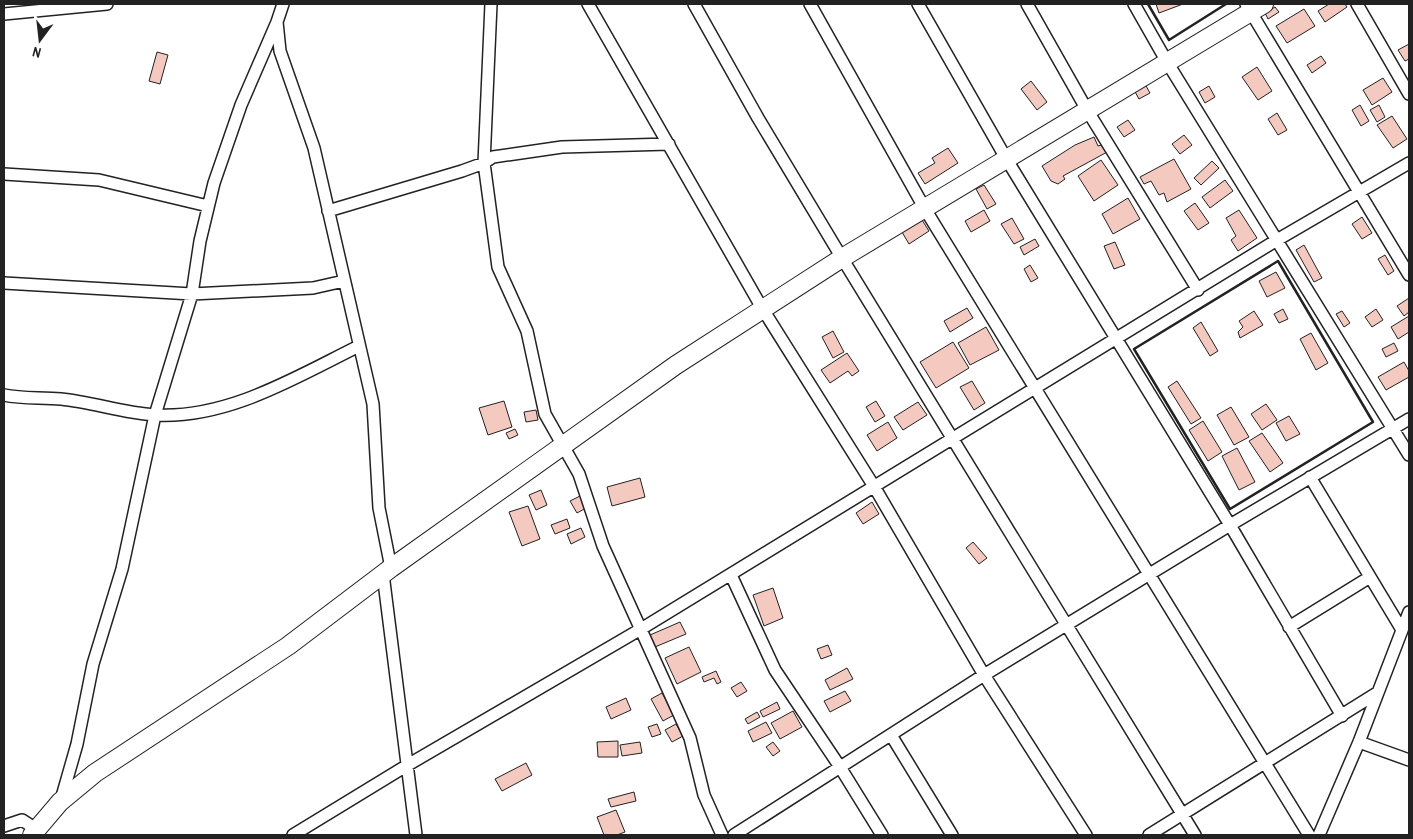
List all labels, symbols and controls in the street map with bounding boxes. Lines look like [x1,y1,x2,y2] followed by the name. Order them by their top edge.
[15,15,65,65] north arrow
[30,43,43,62] text: N

